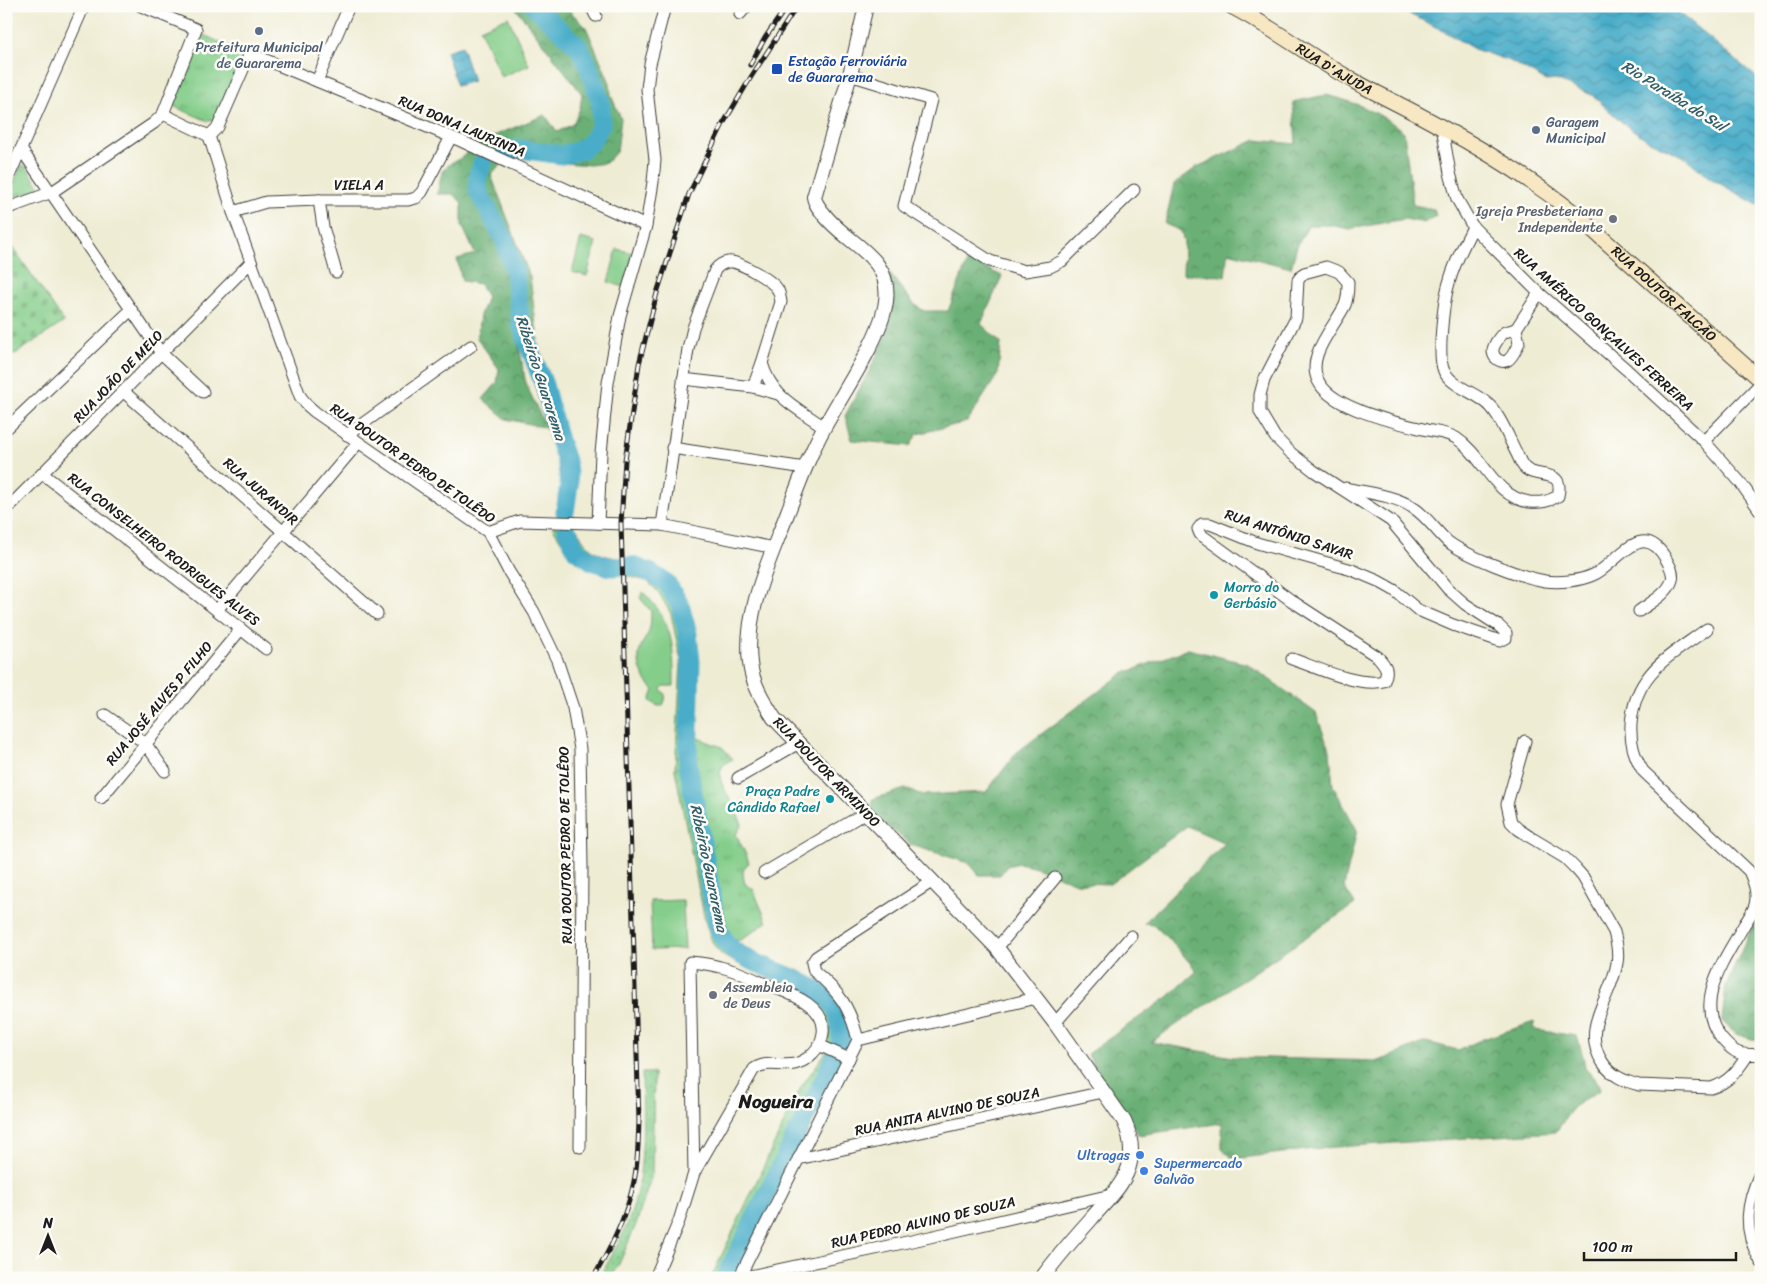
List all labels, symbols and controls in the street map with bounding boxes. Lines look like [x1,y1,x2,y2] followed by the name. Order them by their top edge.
[253,25,265,37] marker: Prefeitura Municipal de Guararema
[195,35,324,76] place label: Prefeitura Municipal de Guararema
[1291,36,1377,102] street label: RUA D'AJUDA
[788,49,907,90] place label: Estação Ferroviária de Guararema
[1617,53,1735,141] water label: Rio Paraíba do Sul
[770,62,784,76] marker: Estação Ferroviária de Guararema
[394,88,529,164] street label: RUA DONA LAURINDA
[1546,110,1607,151] place label: Garagem Municipal
[1530,124,1542,136] marker: Garagem Municipal
[334,173,384,198] street label: VIELA A
[1475,199,1604,240] place label: Igreja Presbeteriana Independente
[1607,213,1619,225] marker: Igreja Presbeteriana Independente
[1605,240,1723,348] street label: RUA DOUTOR FALCÃO
[1508,241,1699,417] street label: RUA AMÉRICO GONÇALVES FERREIRA
[509,312,574,445] water label: Ribeirão Guararema
[67,324,170,429] street label: RUA JOÃO DE MELO
[325,396,501,530] street label: RUA DOUTOR PEDRO DE TOLÊDO
[217,451,304,531] street label: RUA JURANDIR
[62,466,266,633] street label: RUA CONSELHEIRO RODRIGUES ALVES
[1221,502,1357,567] street label: RUA ANTÔNIO SAYAR
[1224,575,1279,616] place label: Morro do Gerbásio
[1208,589,1220,601] marker: Morro do Gerbásio
[99,635,219,771] street label: RUA JOSÉ ALVES P FILHO
[767,711,886,834] street label: RUA DOUTOR ARMINDO
[551,746,580,944] street label: RUA DOUTOR PEDRO DE TOLÊDO
[727,779,821,820] place label: Praça Padre Cândido Rafael
[824,793,836,805] marker: Praça Padre Cândido Rafael
[683,802,736,936] water label: Ribeirão Guararema
[722,975,793,1016] place label: Assembleia de Deus
[707,989,719,1001] marker: Assembleia de Deus
[852,1080,1042,1143] street label: RUA ANITA ALVINO DE SOUZA
[738,1085,814,1118] district label: Nogueira
[1077,1143,1131,1168] place label: Ultragas
[1134,1149,1146,1161] marker: Ultragas
[1154,1151,1242,1192] place label: Supermercado Galvão
[1138,1165,1150,1177] marker: Supermercado Galvão
[829,1189,1018,1256] street label: RUA PEDRO ALVINO DE SOUZA
[42,1211,53,1236] text: N
[22,1212,72,1262] north arrow
[1584,1229,1737,1261] scale bar
[1592,1234,1633,1260] text: 100 m

